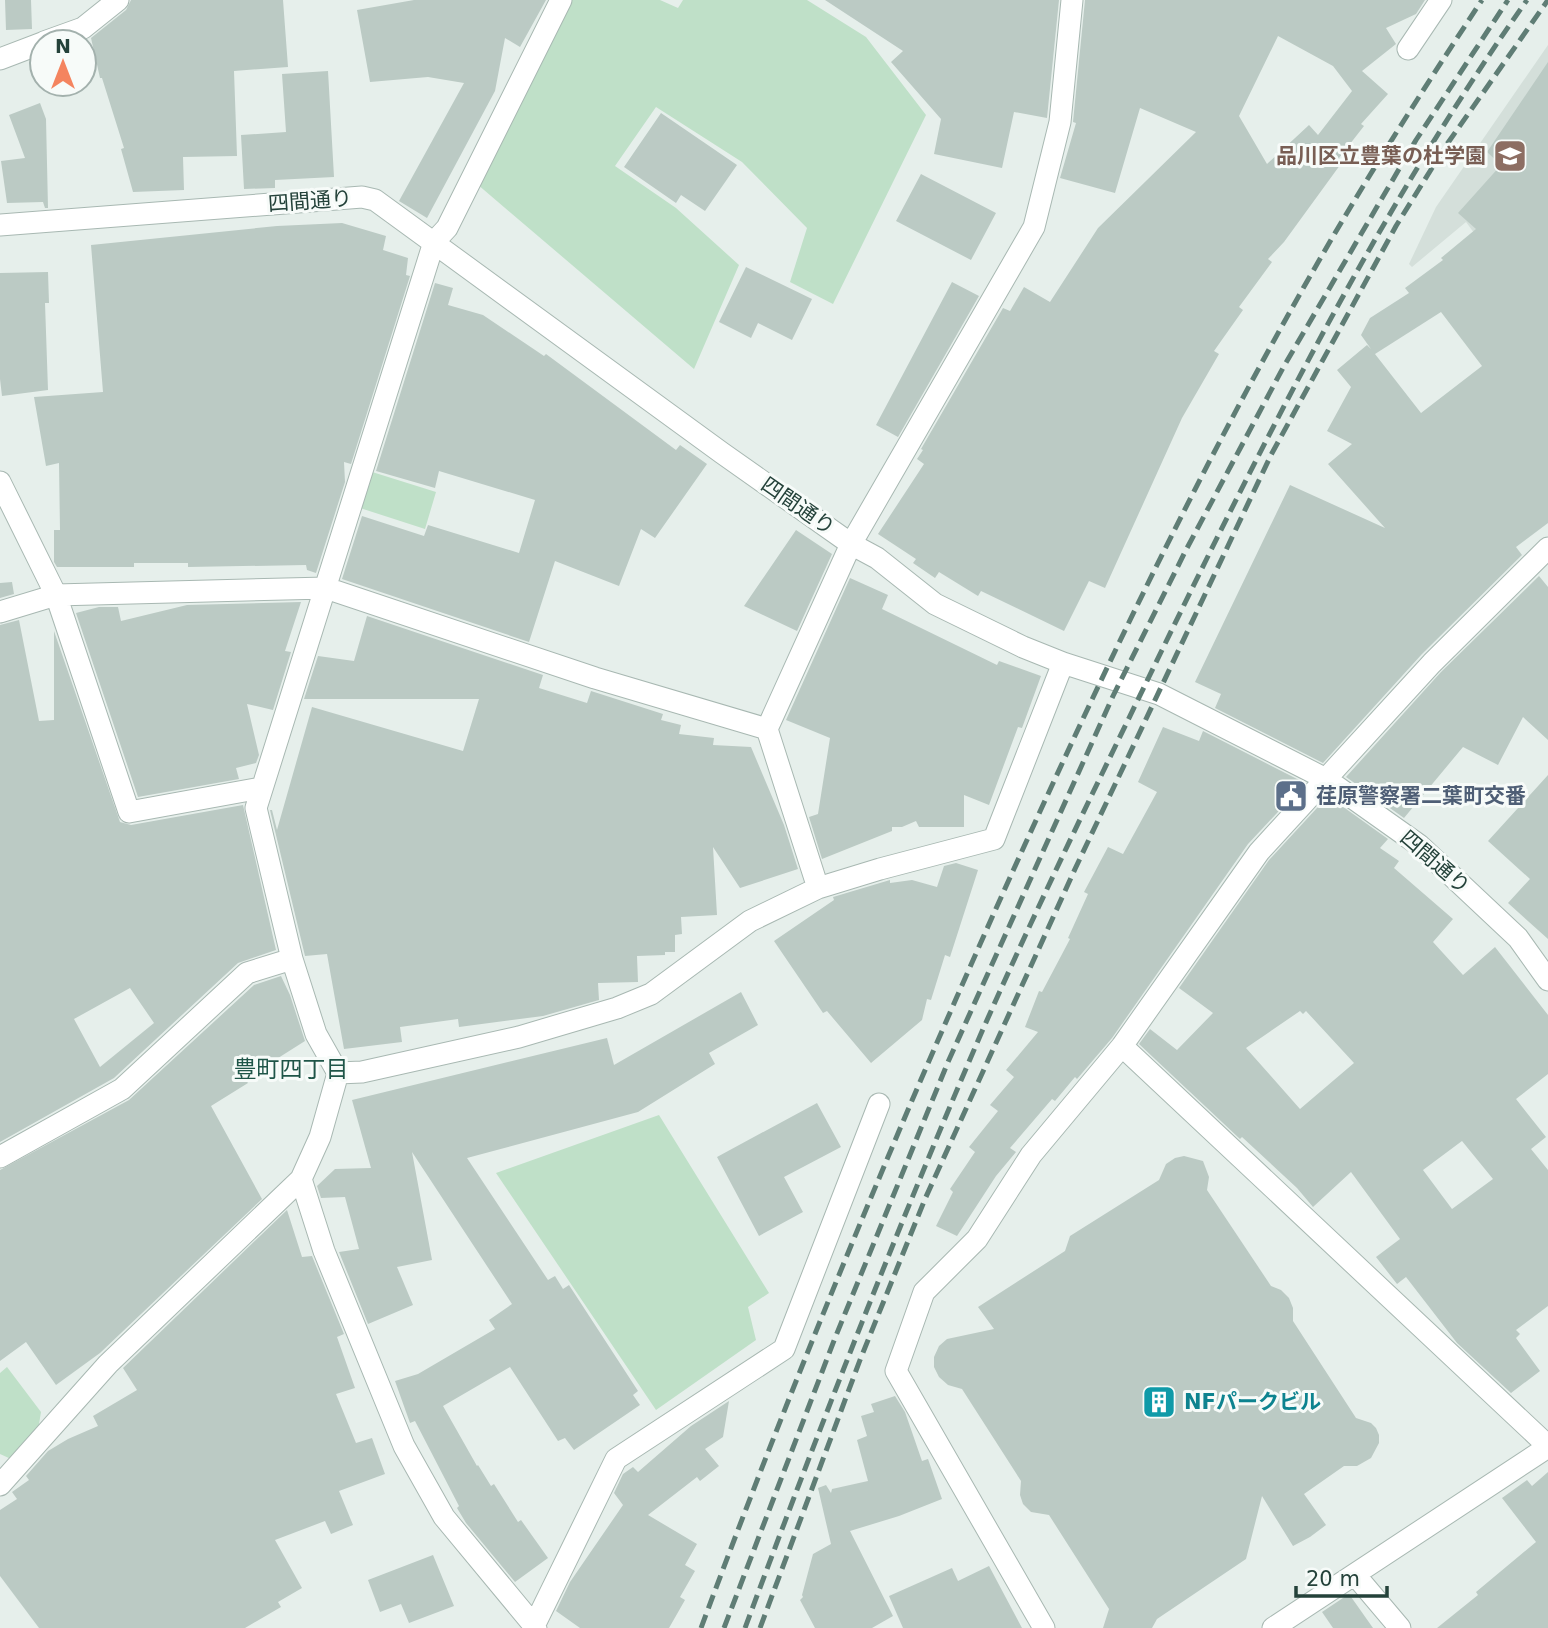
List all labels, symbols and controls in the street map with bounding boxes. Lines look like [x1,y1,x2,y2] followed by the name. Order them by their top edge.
[28,28,98,98] north arrow
[55,35,71,57] text: N
[1491,137,1529,175] school or university icon: 品川区立豊葉の杜学園
[1276,144,1486,168] place label: 品川区立豊葉の杜学園
[267,186,353,216] street label: 四間通り
[757,472,839,540] street label: 四間通り
[1272,777,1310,815] public building icon: 荏原警察署二葉町交番
[1316,784,1526,808] place label: 荏原警察署二葉町交番
[1395,825,1475,899] street label: 四間通り
[234,1056,349,1082] district label: 豊町四丁目
[1140,1383,1178,1421] building icon: NFパークビル
[1184,1390,1321,1414] place label: NFパークビル
[1296,1554,1387,1598] scale bar
[1306,1567,1360,1591] text: 20 m

